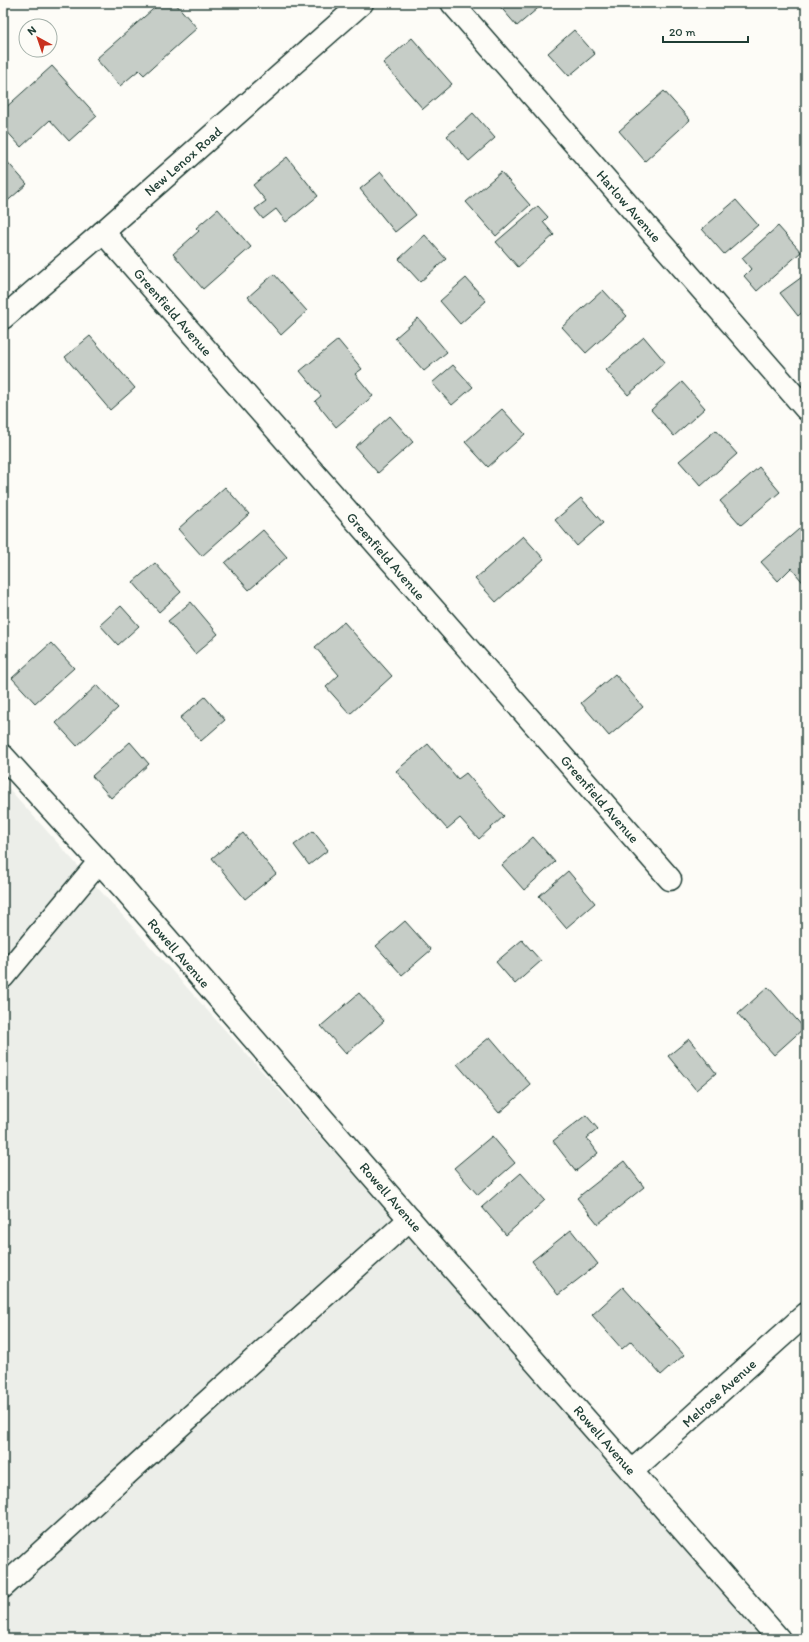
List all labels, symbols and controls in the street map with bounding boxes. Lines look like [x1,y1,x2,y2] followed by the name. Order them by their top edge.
[18,18,58,58] north arrow
[663,18,748,44] scale bar
[25,23,39,38] text: N
[669,25,696,39] text: 20 m
[141,123,226,200] street label: New Lenox Road
[593,167,665,246] street label: Harlow Avenue
[130,265,216,360] street label: Greenfield Avenue
[343,509,429,604] street label: Greenfield Avenue
[557,752,643,847] street label: Greenfield Avenue
[144,915,214,992] street label: Rowell Avenue
[356,1159,426,1236] street label: Rowell Avenue
[679,1355,760,1431] street label: Melrose Avenue
[570,1402,640,1479] street label: Rowell Avenue

